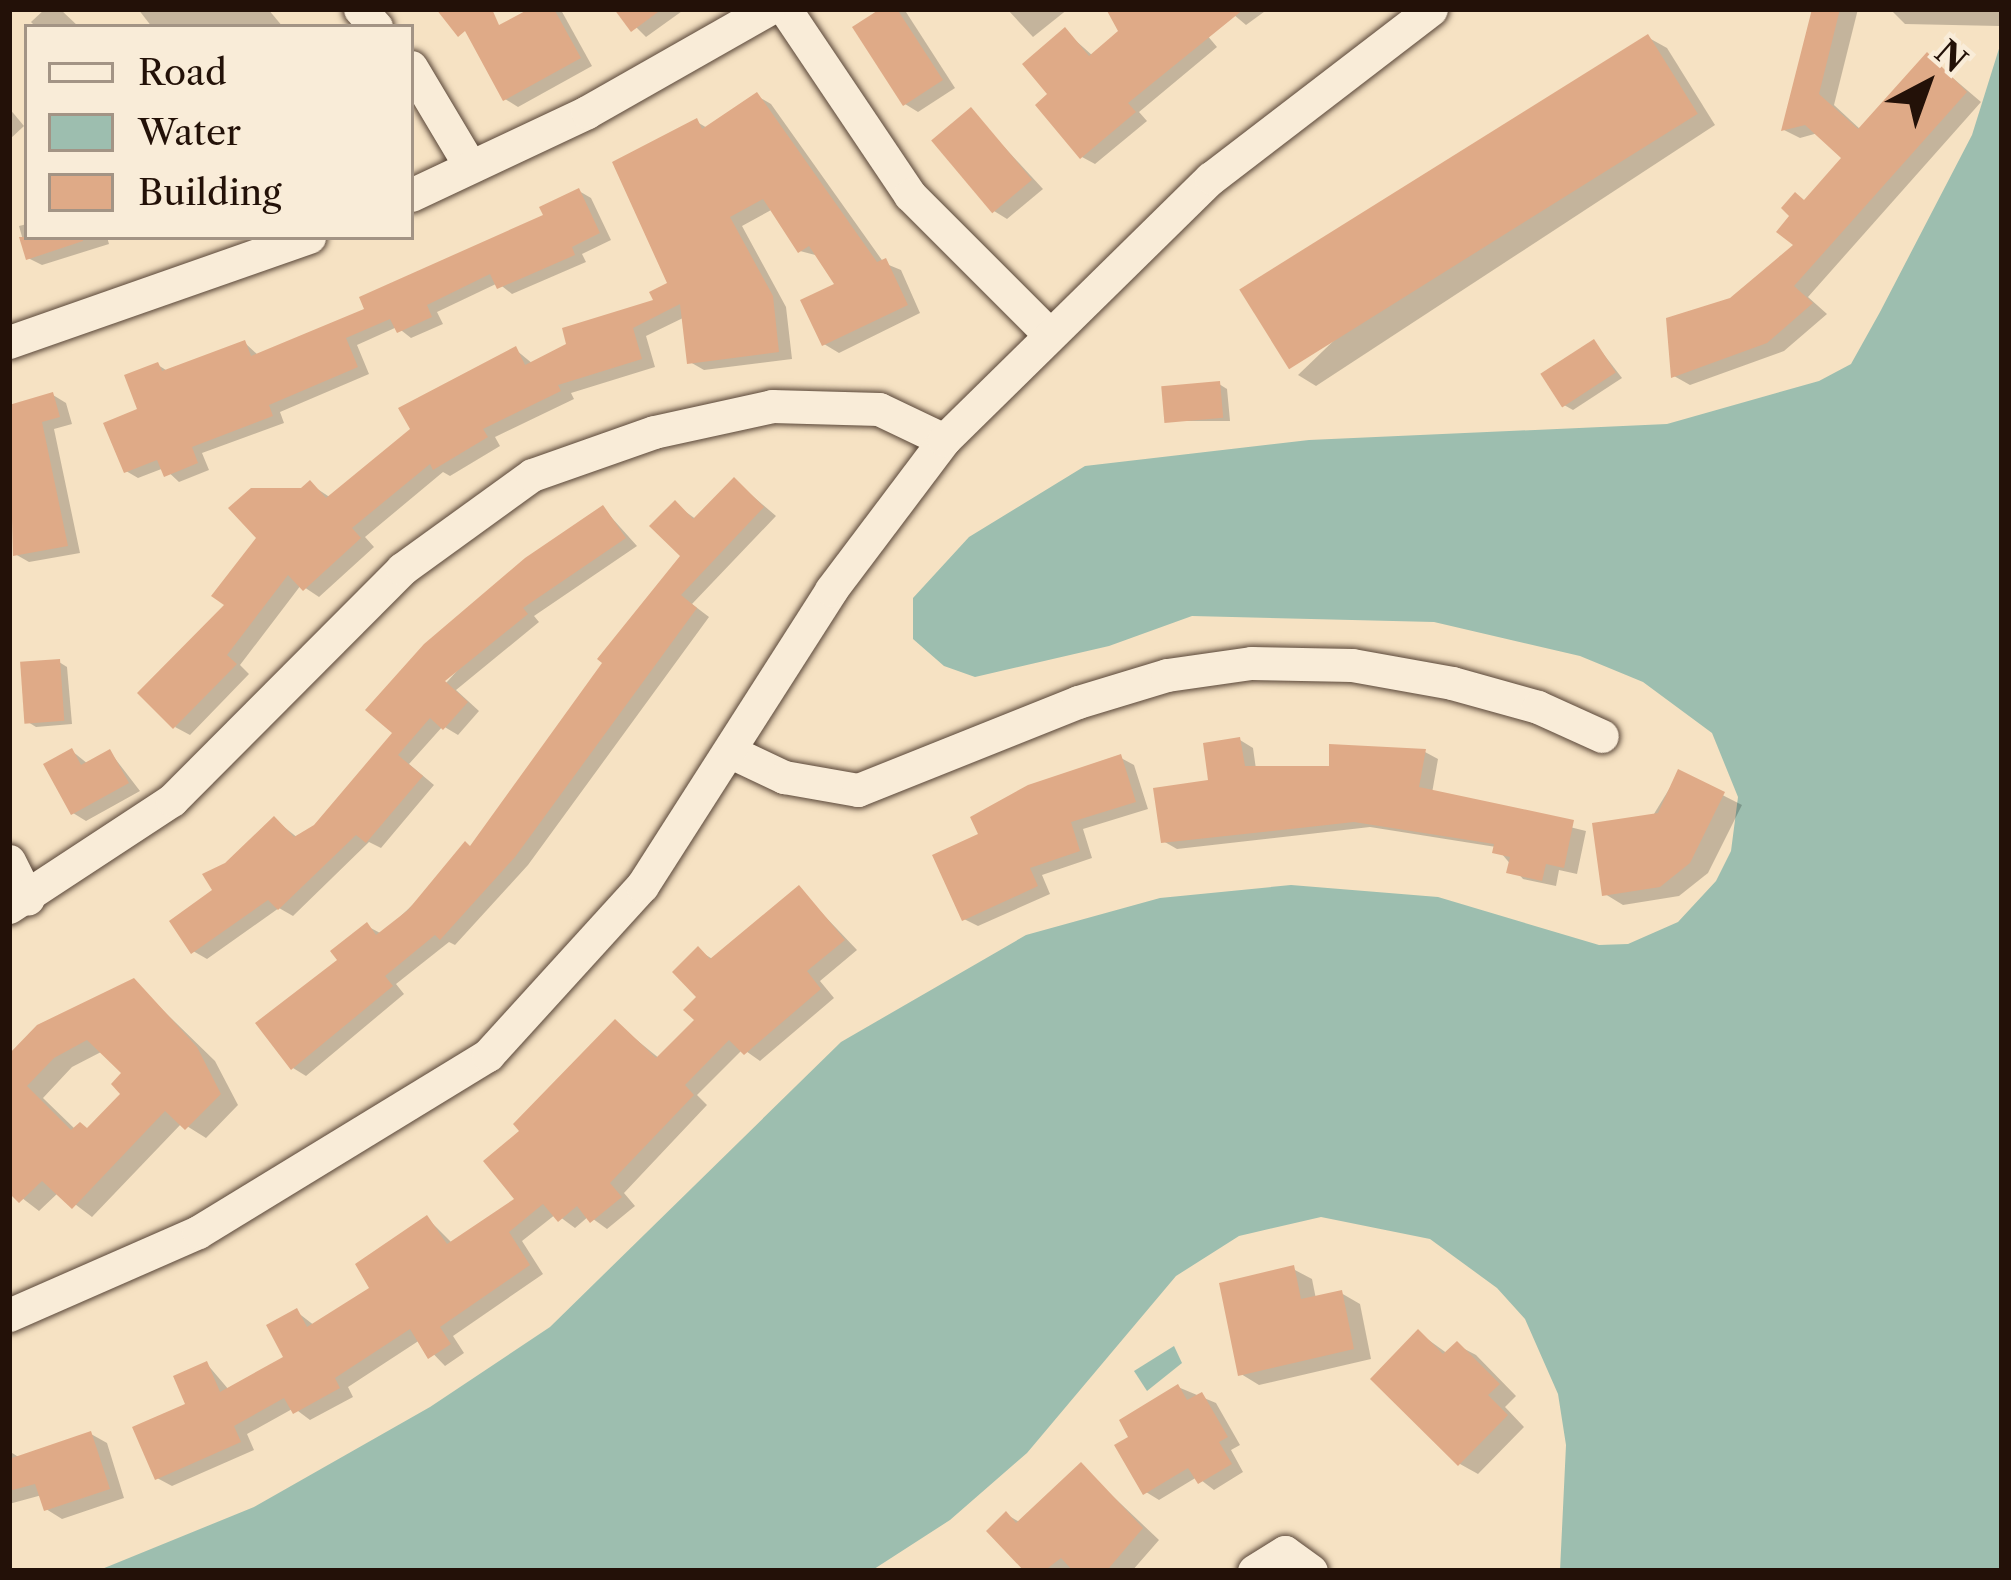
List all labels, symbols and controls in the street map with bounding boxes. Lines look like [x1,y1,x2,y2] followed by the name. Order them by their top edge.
[24,24,414,240] legend
[1867,24,1987,144] north arrow
[1927,32,1975,81] text: N
[138,50,227,94] text: Road
[138,110,241,154] text: Water
[138,170,281,214] text: Building

